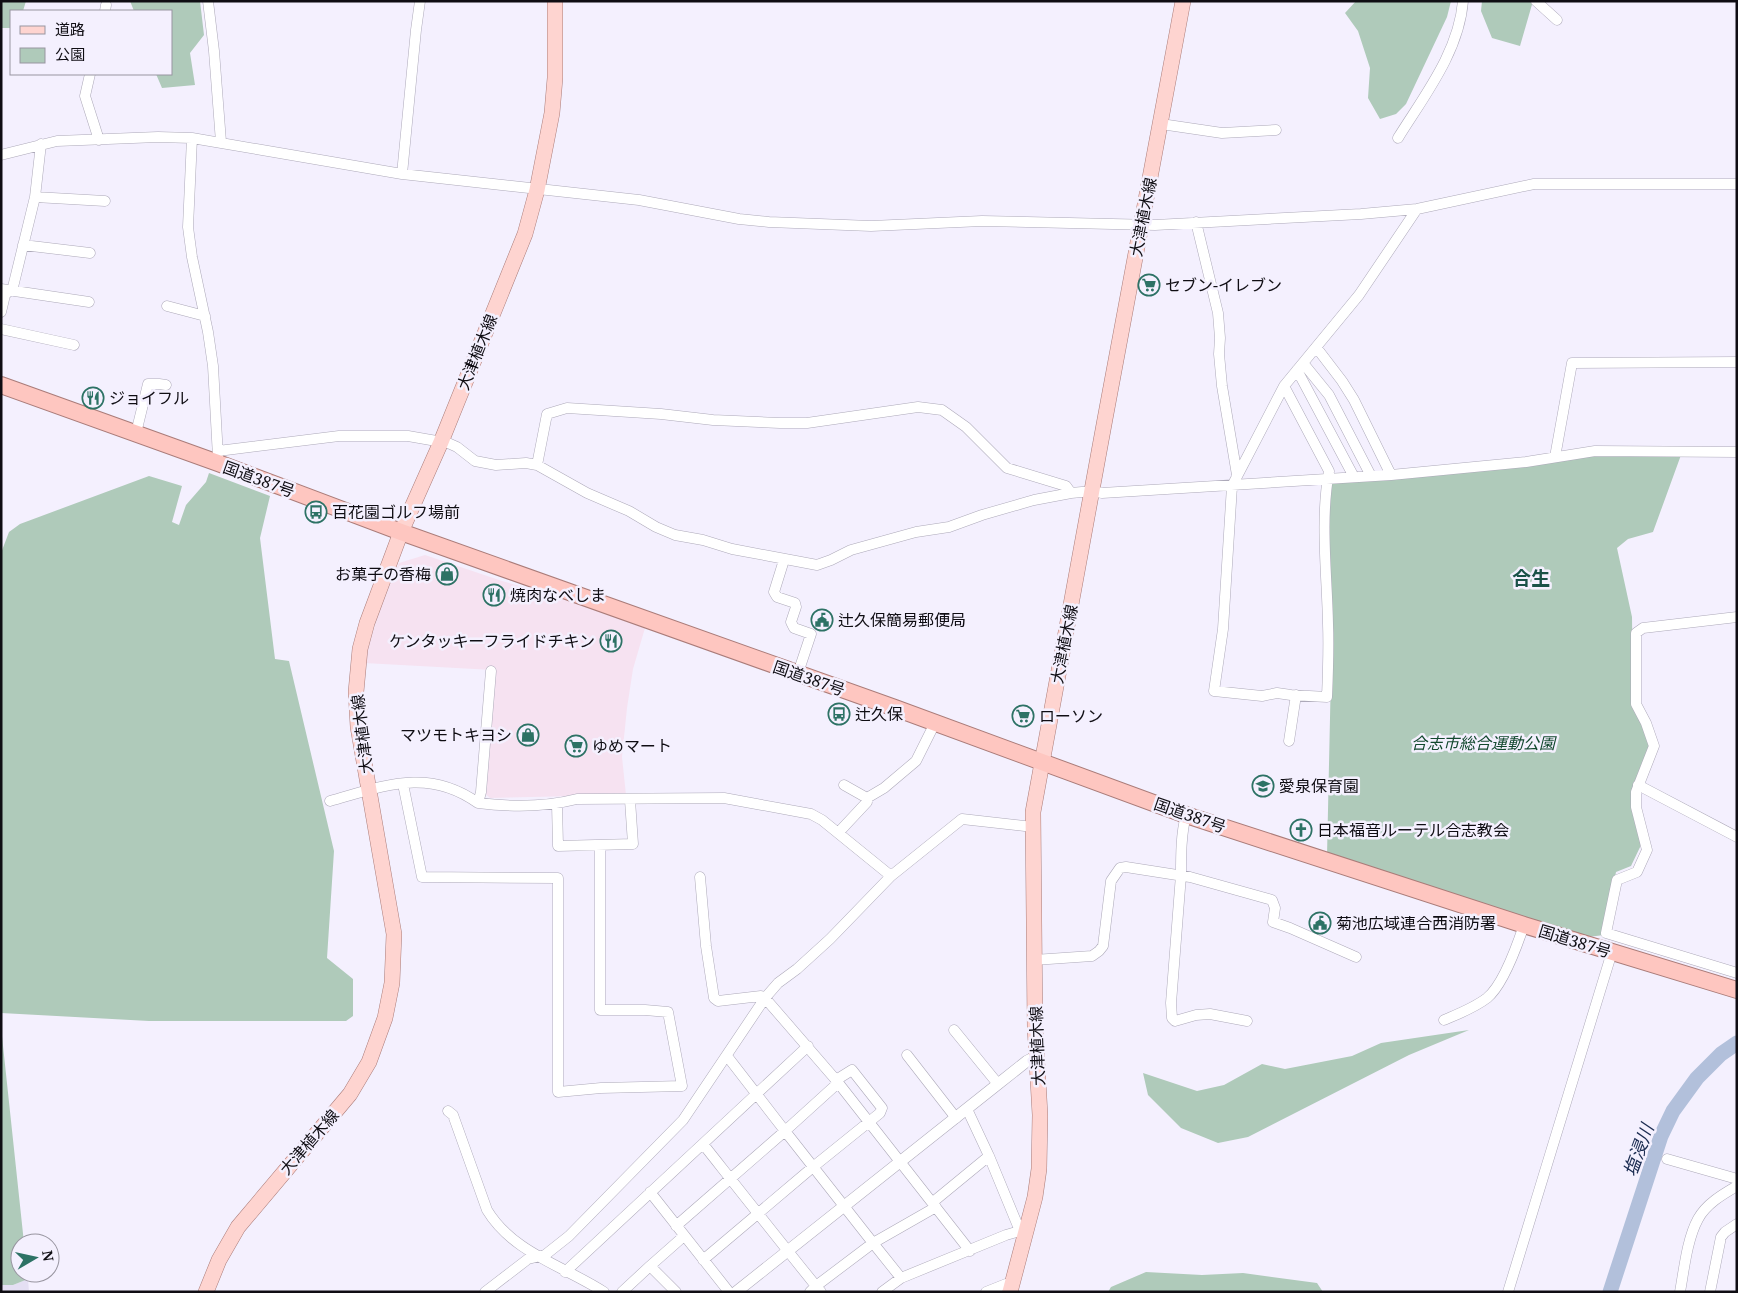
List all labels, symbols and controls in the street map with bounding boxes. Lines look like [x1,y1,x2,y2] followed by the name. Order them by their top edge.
[10,10,172,75] legend
[55,19,85,39] text: 道路
[55,44,85,64] text: 公園
[1125,176,1161,258] street label: 大津植木線
[1137,273,1161,297] supermarket icon: セブン-イレブン
[1165,274,1282,296] place label: セブン-イレブン
[452,311,502,393] street label: 大津植木線
[81,386,105,410] restaurant icon: ジョイフル
[109,387,189,409] place label: ジョイフル
[220,456,298,502] street label: 国道387号
[304,500,328,524] bus stop icon: 百花園ゴルフ場前
[332,501,460,523] place label: 百花園ゴルフ場前
[435,562,459,586] shop icon: お菓子の香梅
[335,563,431,585] place label: お菓子の香梅
[1512,565,1550,591] district label: 合生
[482,583,506,607] restaurant icon: 焼肉なべしま
[510,584,606,606] place label: 焼肉なべしま
[1046,603,1082,685] street label: 大津植木線
[810,608,834,632] public building icon: 辻久保簡易郵便局
[838,609,966,631] place label: 辻久保簡易郵便局
[599,629,623,653] restaurant icon: ケンタッキーフライドチキン
[389,630,595,652] place label: ケンタッキーフライドチキン
[770,655,848,701] street label: 国道387号
[346,693,378,775] street label: 大津植木線
[827,702,851,726] bus stop icon: 辻久保
[855,703,903,725] place label: 辻久保
[1011,704,1035,728] supermarket icon: ローソン
[1039,705,1103,727] place label: ローソン
[516,723,540,747] shop icon: マツモトキヨシ
[400,724,512,746] place label: マツモトキヨシ
[1411,732,1557,754] park label: 合志市総合運動公園
[564,734,588,758] supermarket icon: ゆめマート
[592,735,672,757] place label: ゆめマート
[1251,774,1275,798] school or university icon: 愛泉保育園
[1279,775,1359,797] place label: 愛泉保育園
[1151,792,1229,838] street label: 国道387号
[1289,818,1313,842] church icon: 日本福音ルーテル合志教会
[1317,819,1509,841] place label: 日本福音ルーテル合志教会
[1308,911,1332,935] public building icon: 菊池広域連合西消防署
[1336,912,1496,934] place label: 菊池広域連合西消防署
[1536,920,1614,962] street label: 国道387号
[1025,1006,1049,1086] street label: 大津植木線
[274,1105,344,1179] street label: 大津植木線
[1617,1119,1659,1179] water label: 塩浸川
[10,1233,60,1283] north arrow
[38,1249,59,1263] text: N

